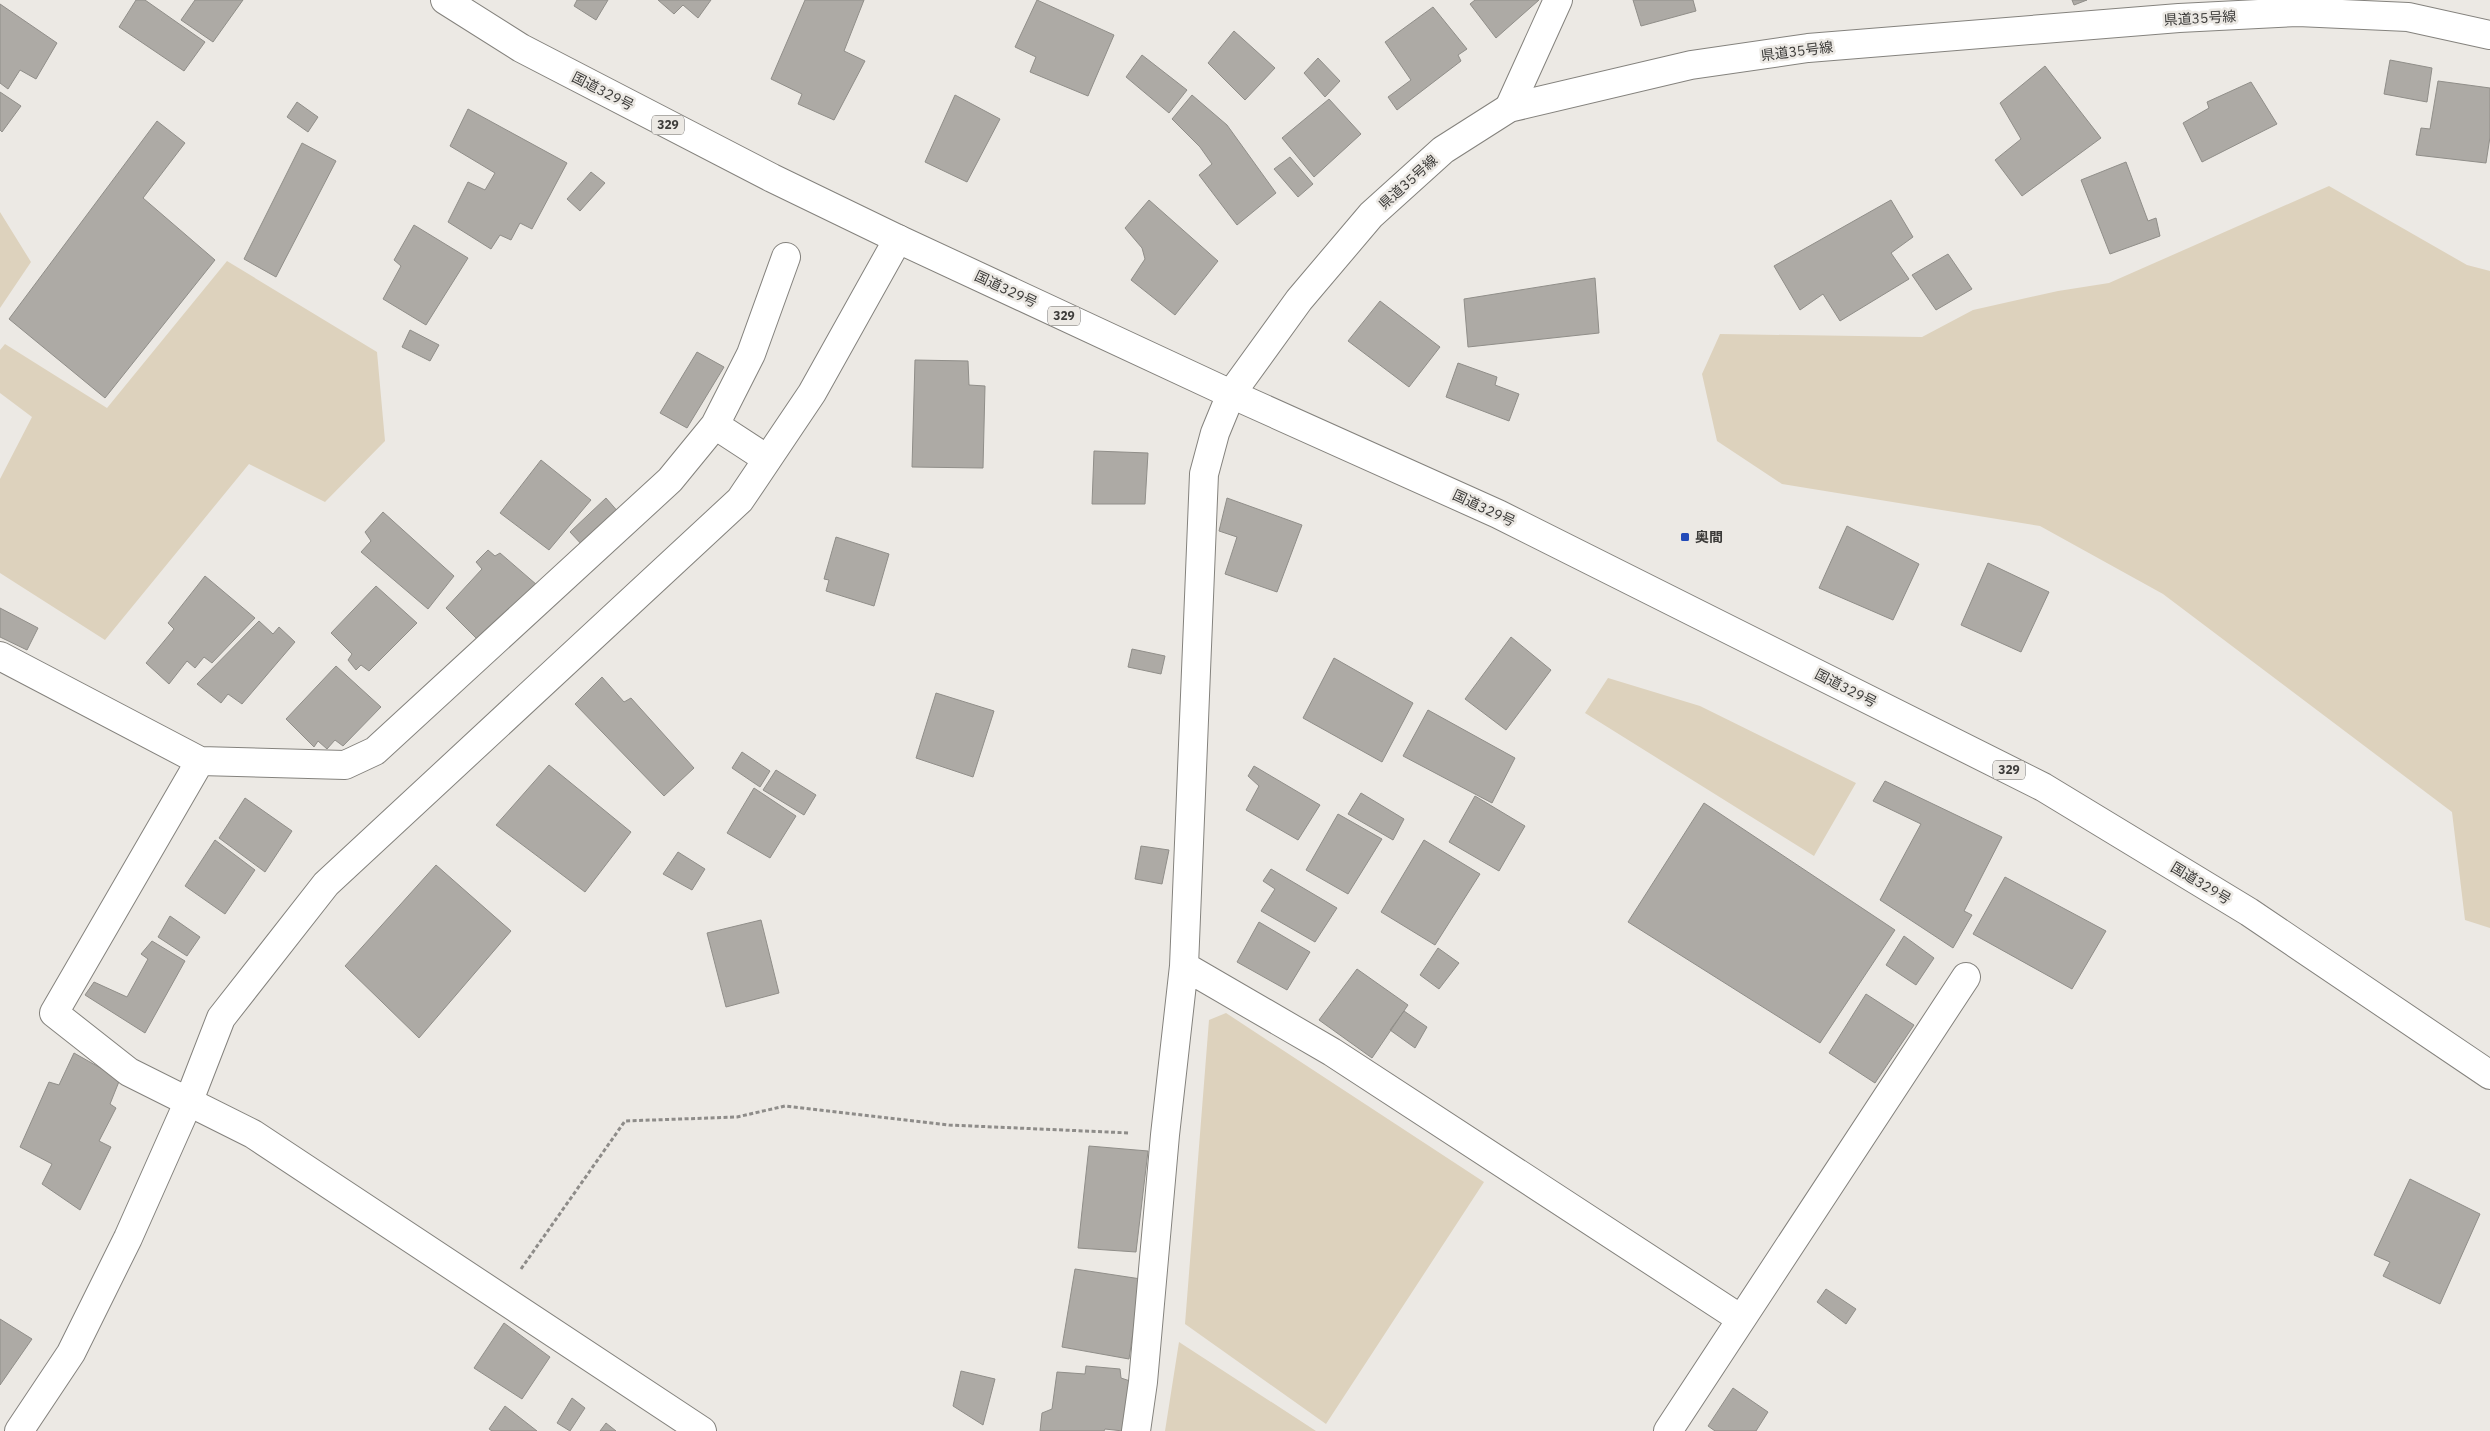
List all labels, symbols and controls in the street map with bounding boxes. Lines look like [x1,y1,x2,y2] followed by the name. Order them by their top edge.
[2163,7,2237,29] street label: 県道35号線
[1760,38,1834,64] street label: 県道35号線
[569,68,637,114] street label: 国道329号
[652,116,684,134] road number: 329
[1375,151,1441,213] street label: 県道35号線
[972,267,1040,311] street label: 国道329号
[1048,306,1080,326] road number: 329
[1450,486,1518,530] street label: 国道329号
[1695,528,1723,546] place label: 奥間
[1679,531,1691,543] marker: 奥間
[1812,665,1880,711] street label: 国道329号
[1993,760,2025,780] road number: 329
[2168,858,2234,908] street label: 国道329号

